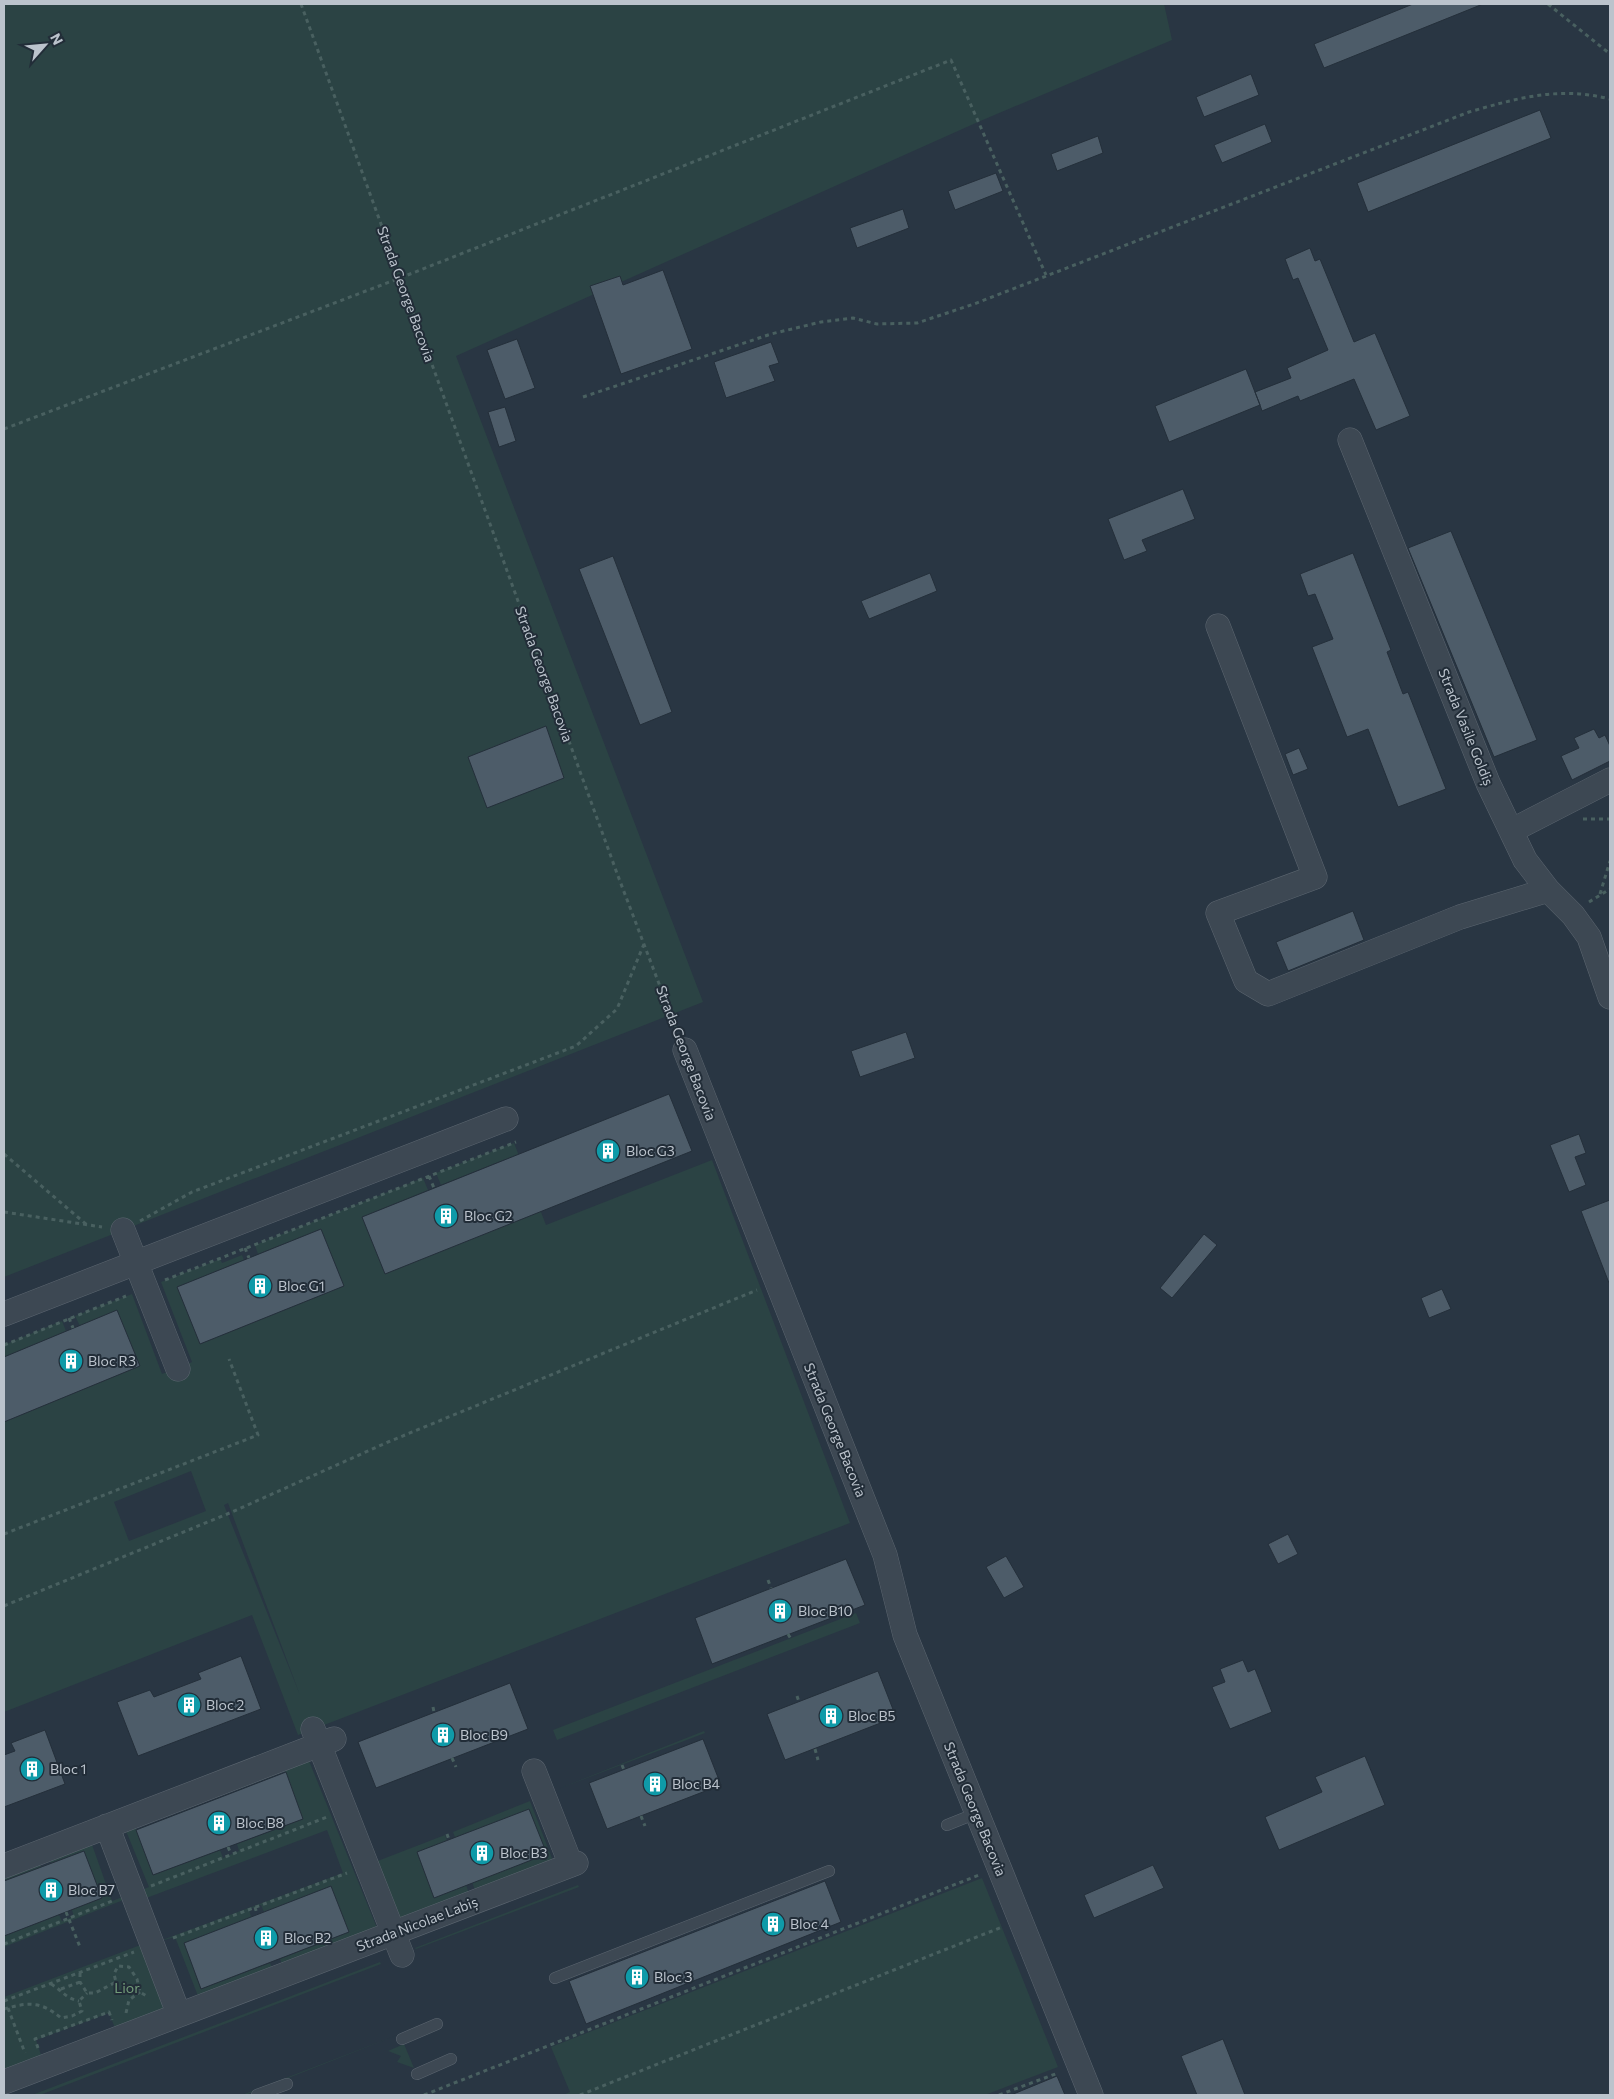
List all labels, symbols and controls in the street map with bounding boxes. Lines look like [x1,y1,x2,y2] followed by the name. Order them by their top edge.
[20,20,70,70] north arrow
[47,30,67,47] text: N
[374,224,439,364] street label: Strada George Bacovia
[512,604,577,744] street label: Strada George Bacovia
[1434,666,1498,788] street label: Strada Vasile Goldiș
[653,983,720,1123] street label: Strada George Bacovia
[595,1138,621,1164] building icon: Bloc G3
[626,1142,675,1159] place label: Bloc G3
[433,1203,459,1229] building icon: Bloc G2
[464,1207,513,1224] place label: Bloc G2
[247,1273,273,1299] building icon: Bloc G1
[278,1277,325,1294] place label: Bloc G1
[58,1348,84,1374] building icon: Bloc R3
[88,1352,136,1369] place label: Bloc R3
[801,1360,870,1499] street label: Strada George Bacovia
[767,1598,793,1624] building icon: Bloc B10
[798,1602,853,1619] place label: Bloc B10
[176,1692,202,1718] building icon: Bloc 2
[206,1696,245,1713] place label: Bloc 2
[818,1703,844,1729] building icon: Bloc B5
[848,1707,896,1724] place label: Bloc B5
[430,1722,456,1748] building icon: Bloc B9
[460,1726,508,1743] place label: Bloc B9
[941,1739,1010,1878] street label: Strada George Bacovia
[19,1756,45,1782] building icon: Bloc 1
[50,1760,87,1777] place label: Bloc 1
[642,1771,668,1797] building icon: Bloc B4
[672,1775,721,1792] place label: Bloc B4
[206,1810,232,1836] building icon: Bloc B8
[236,1814,284,1831] place label: Bloc B8
[469,1840,495,1866] building icon: Bloc B3
[500,1844,548,1861] place label: Bloc B3
[38,1877,64,1903] building icon: Bloc B7
[68,1881,115,1898] place label: Bloc B7
[354,1893,480,1955] street label: Strada Nicolae Labiș
[760,1911,786,1937] building icon: Bloc 4
[790,1915,830,1932] place label: Bloc 4
[253,1925,279,1951] building icon: Bloc B2
[284,1929,332,1946] place label: Bloc B2
[624,1964,650,1990] building icon: Bloc 3
[654,1968,693,1985] place label: Bloc 3
[114,1979,140,1996] park label: Lior

